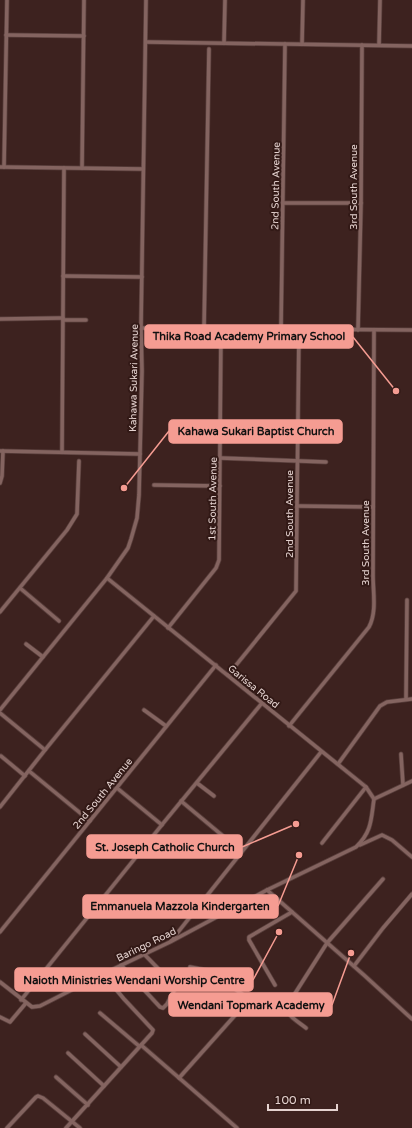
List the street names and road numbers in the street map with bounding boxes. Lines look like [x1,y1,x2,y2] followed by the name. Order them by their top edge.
[269,142,283,230] street label: 2nd South Avenue
[348,144,360,230] street label: 3rd South Avenue
[127,324,141,432] street label: Kahawa Sukari Avenue
[206,457,220,541] street label: 1st South Avenue
[284,470,296,558] street label: 2nd South Avenue
[360,500,372,586] street label: 3rd South Avenue
[225,662,281,711] street label: Garissa Road
[70,755,135,832] street label: 2nd South Avenue
[115,925,178,965] street label: Baringo Road

